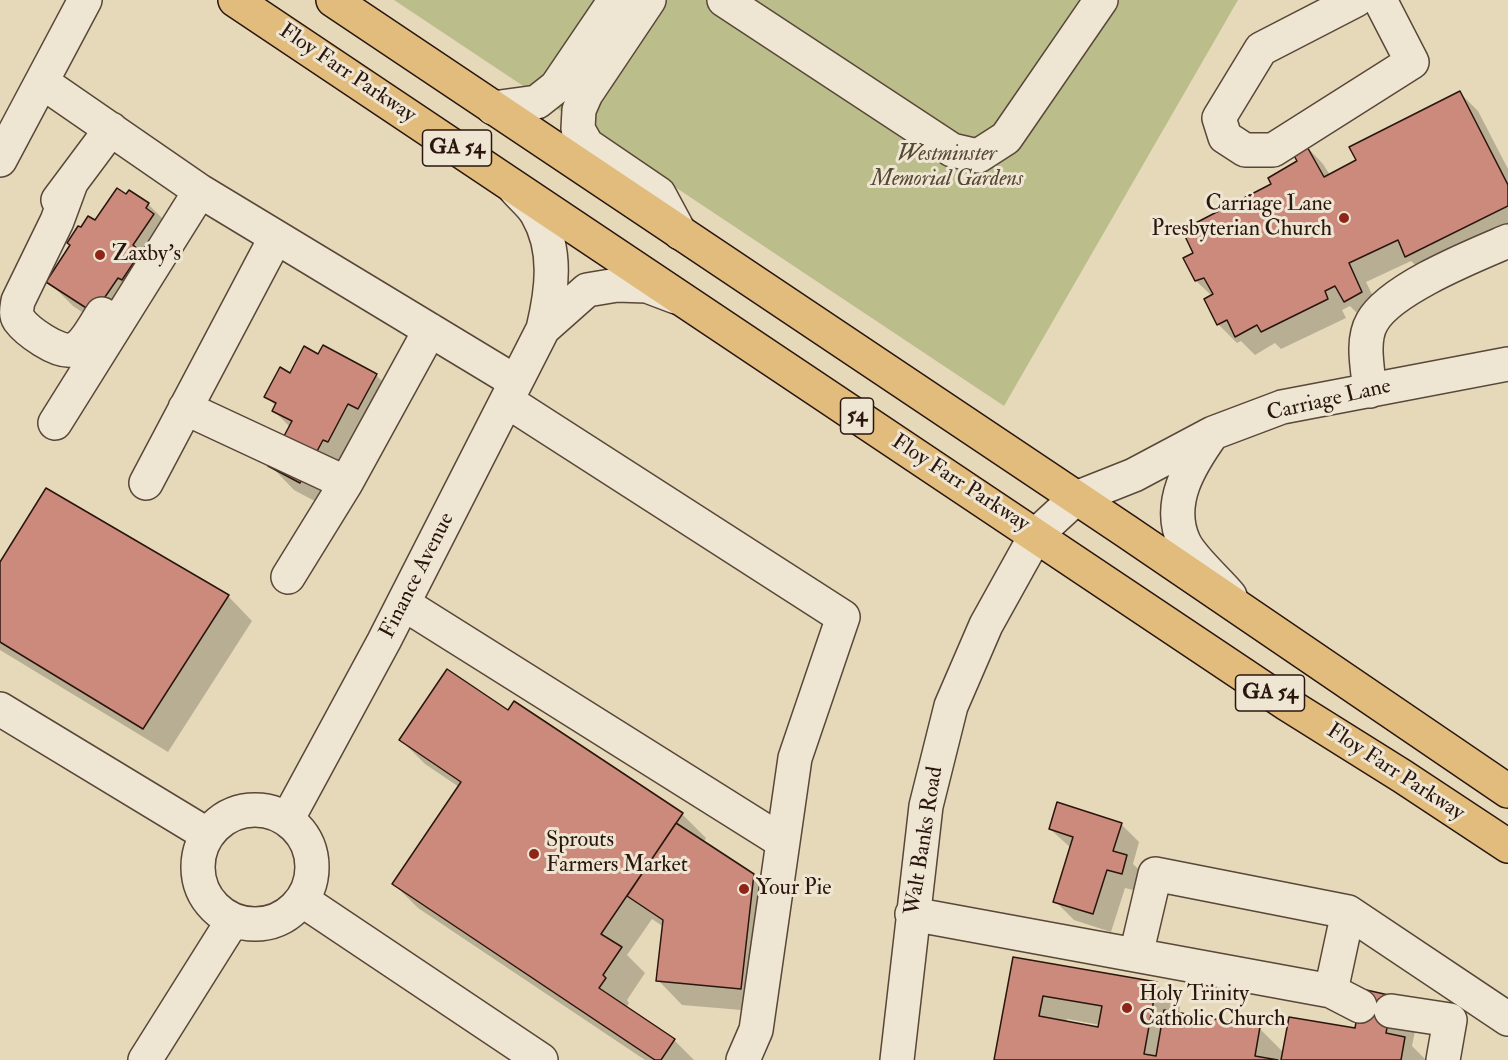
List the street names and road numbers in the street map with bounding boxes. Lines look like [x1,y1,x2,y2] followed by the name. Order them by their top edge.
[274,19,420,129] street label: Floy Farr Parkway
[422,130,492,166] road number: GA 54
[1264,374,1394,428] street label: Carriage Lane
[840,398,874,434] road number: 54
[886,430,1034,538] street label: Floy Farr Parkway
[375,509,461,643] street label: Finance Avenue
[1236,675,1304,711] road number: GA 54
[1321,719,1469,827] street label: Floy Farr Parkway
[900,765,950,917] street label: Walt Banks Road

